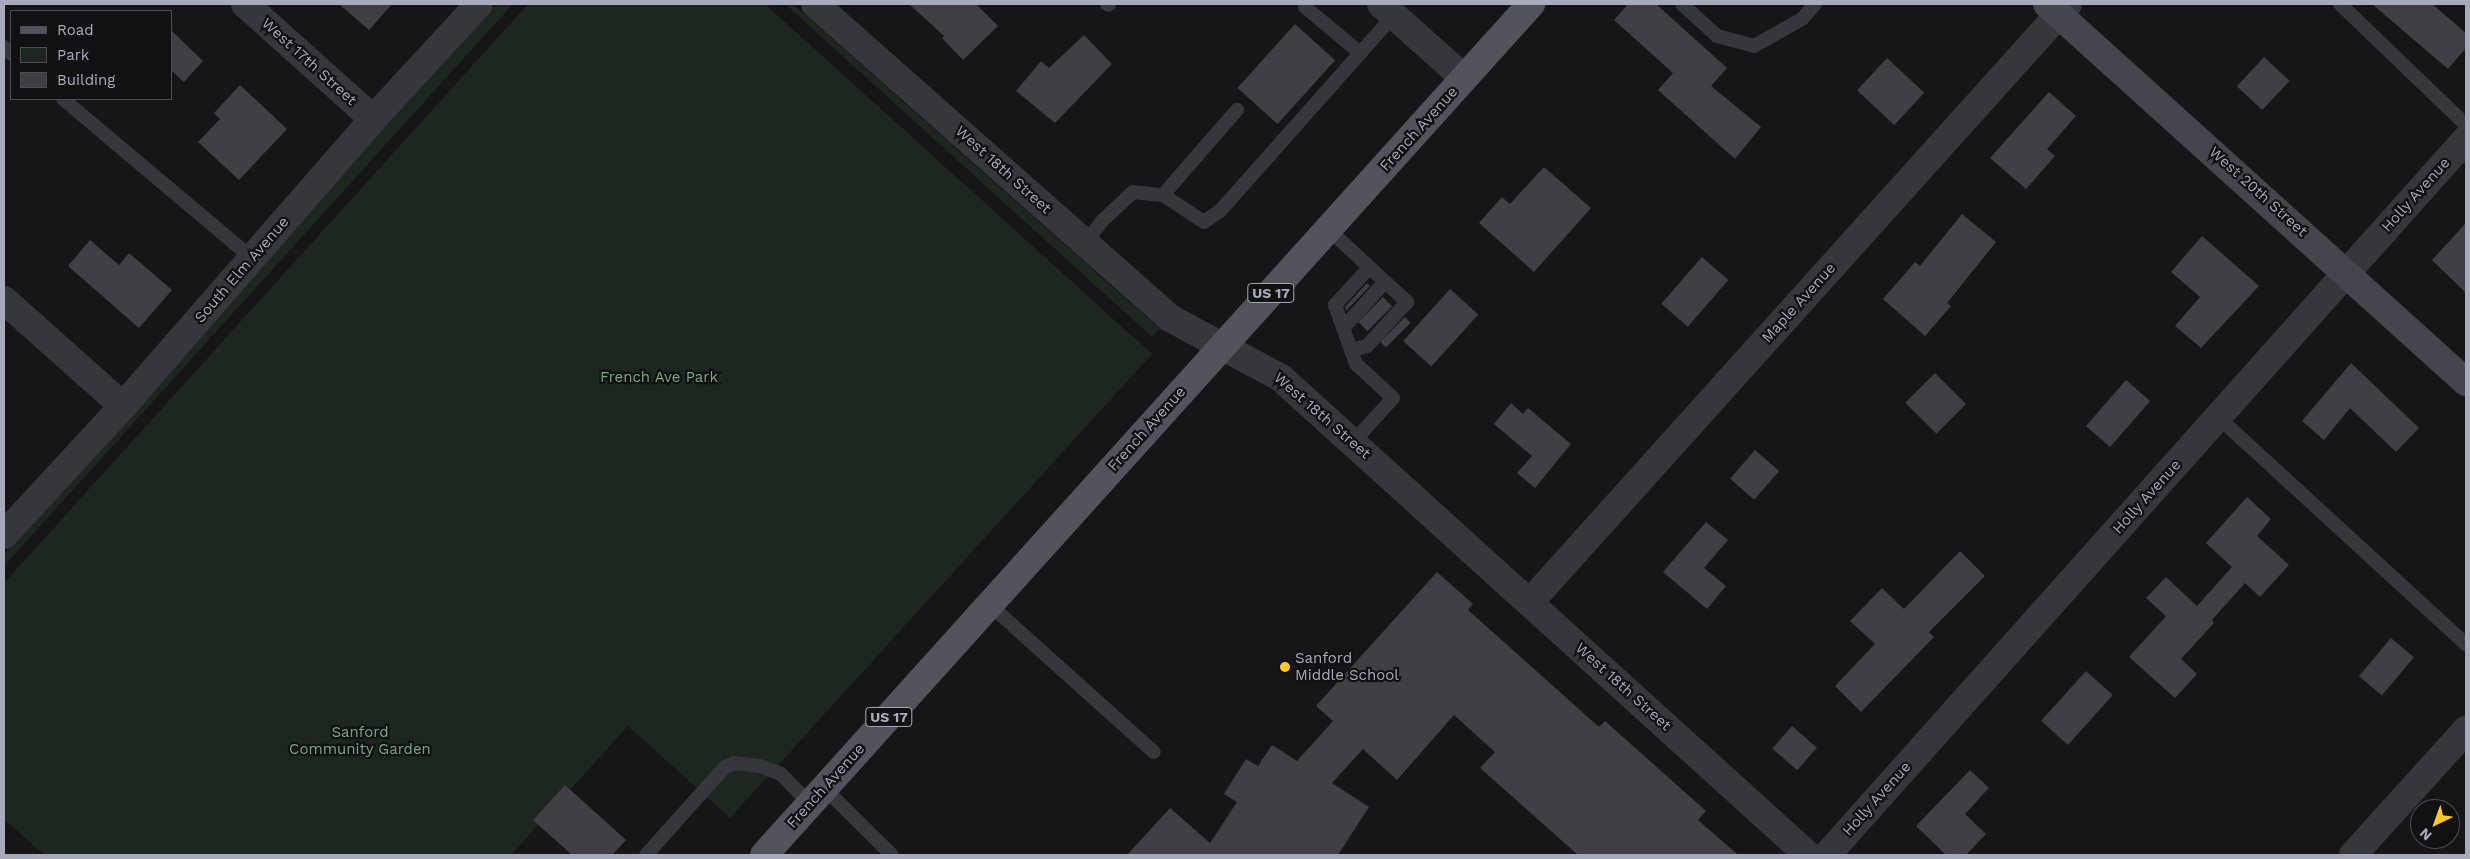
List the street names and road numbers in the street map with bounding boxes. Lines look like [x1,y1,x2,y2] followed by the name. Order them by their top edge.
[258,15,360,109] street label: West 17th Street
[1376,83,1462,175] street label: French Avenue
[951,122,1055,218] street label: West 18th Street
[2205,143,2311,241] street label: West 20th Street
[2378,154,2454,236] street label: Holly Avenue
[191,213,293,327] street label: South Elm Avenue
[1758,259,1840,347] street label: Maple Avenue
[1246,282,1296,304] road number: US 17
[1270,369,1374,463] street label: West 18th Street
[1104,383,1190,475] street label: French Avenue
[2109,456,2185,538] street label: Holly Avenue
[1571,639,1675,735] street label: West 18th Street
[864,706,914,729] road number: US 17
[783,740,869,832] street label: French Avenue
[1839,758,1915,840] street label: Holly Avenue

